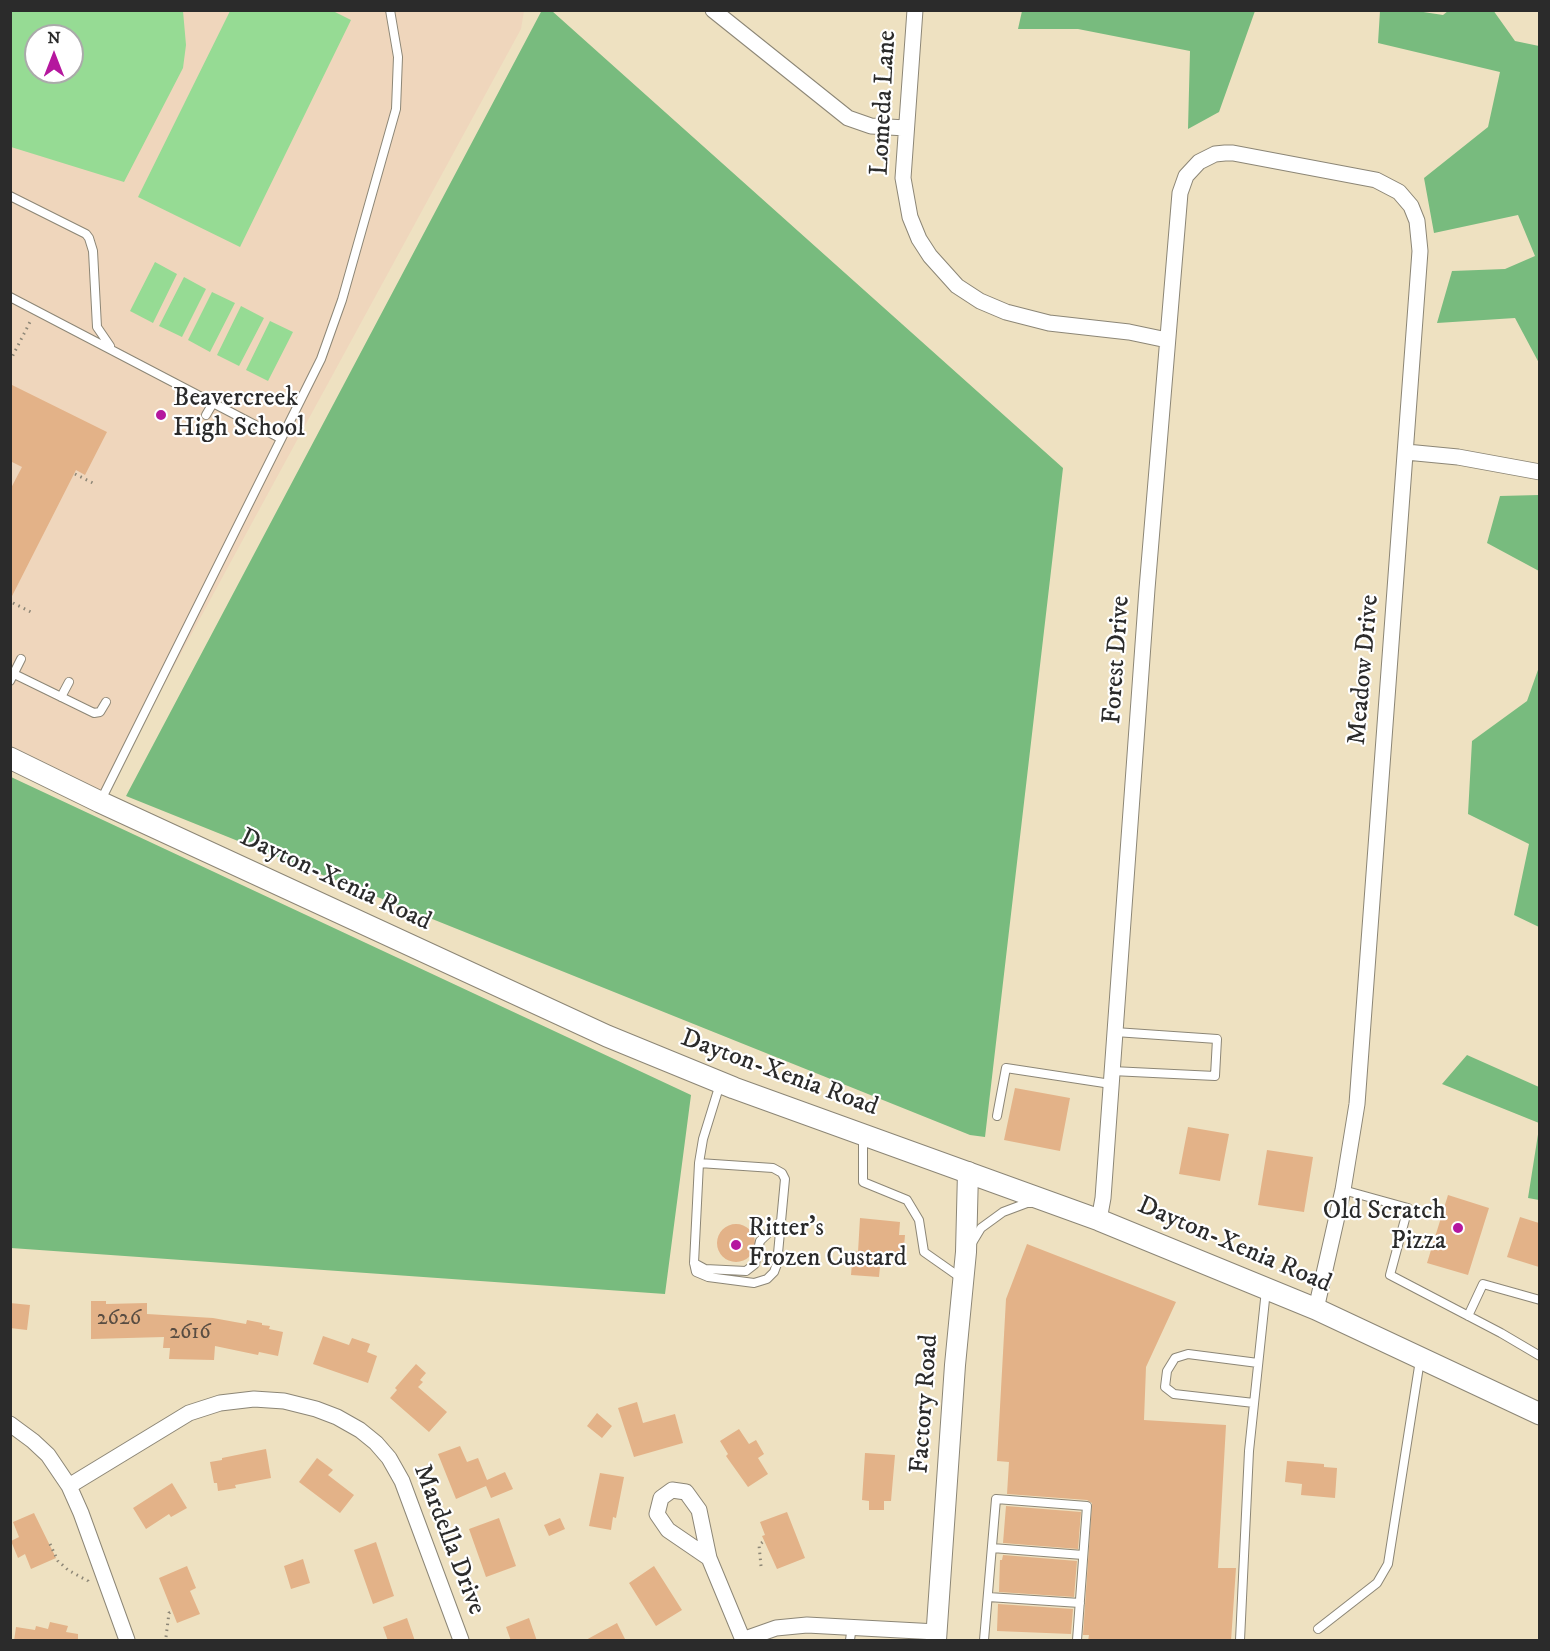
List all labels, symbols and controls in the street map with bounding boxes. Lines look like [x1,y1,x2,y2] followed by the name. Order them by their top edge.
[24,24,84,84] north arrow
[47,28,61,48] text: N
[866,30,904,176] street label: Lomeda Lane
[173,384,305,446] place label: Beavercreek High School
[154,408,168,422] marker: Beavercreek High School
[1343,593,1387,747] street label: Meadow Drive
[1098,595,1138,725] street label: Forest Drive
[234,823,436,939] street label: Dayton-Xenia Road
[676,1024,882,1124] street label: Dayton-Xenia Road
[1132,1191,1336,1301] street label: Dayton-Xenia Road
[1323,1197,1446,1258] place label: Old Scratch Pizza
[748,1214,907,1276] place label: Ritter's Frozen Custard
[1451,1221,1465,1235] marker: Old Scratch Pizza
[729,1238,743,1252] marker: Ritter's Frozen Custard
[97,1306,141,1332] house number: 2626
[169,1320,211,1346] house number: 2616
[906,1333,946,1475] street label: Factory Road
[405,1461,491,1619] street label: Mardella Drive

